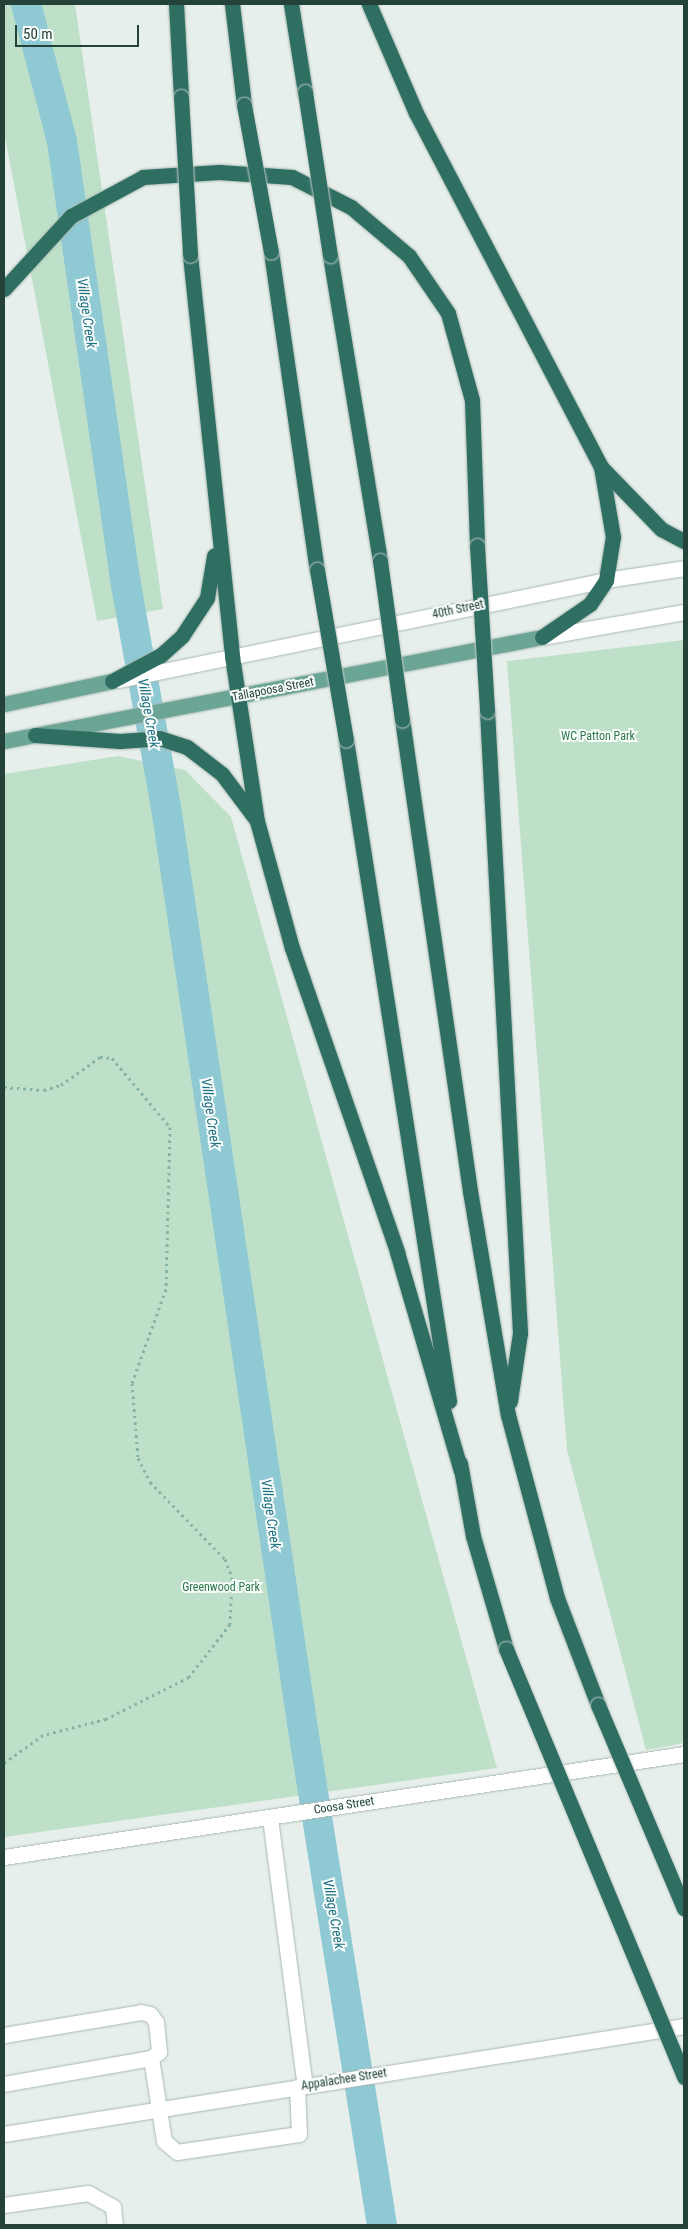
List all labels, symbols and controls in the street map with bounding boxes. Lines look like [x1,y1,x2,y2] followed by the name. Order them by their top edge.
[18,15,141,47] scale bar
[23,25,53,43] text: 50 m
[74,277,100,349] water label: Village Creek
[431,598,485,622] street label: 40th Street
[231,675,315,705] street label: Tallapoosa Street
[135,677,163,749] water label: Village Creek
[561,730,635,744] park label: WC Patton Park
[198,1077,224,1149] water label: Village Creek
[258,1478,284,1550] water label: Village Creek
[182,1581,260,1595] park label: Greenwood Park
[313,1794,375,1818] street label: Coosa Street
[320,1878,348,1950] water label: Village Creek
[300,2066,388,2094] street label: Appalachee Street

